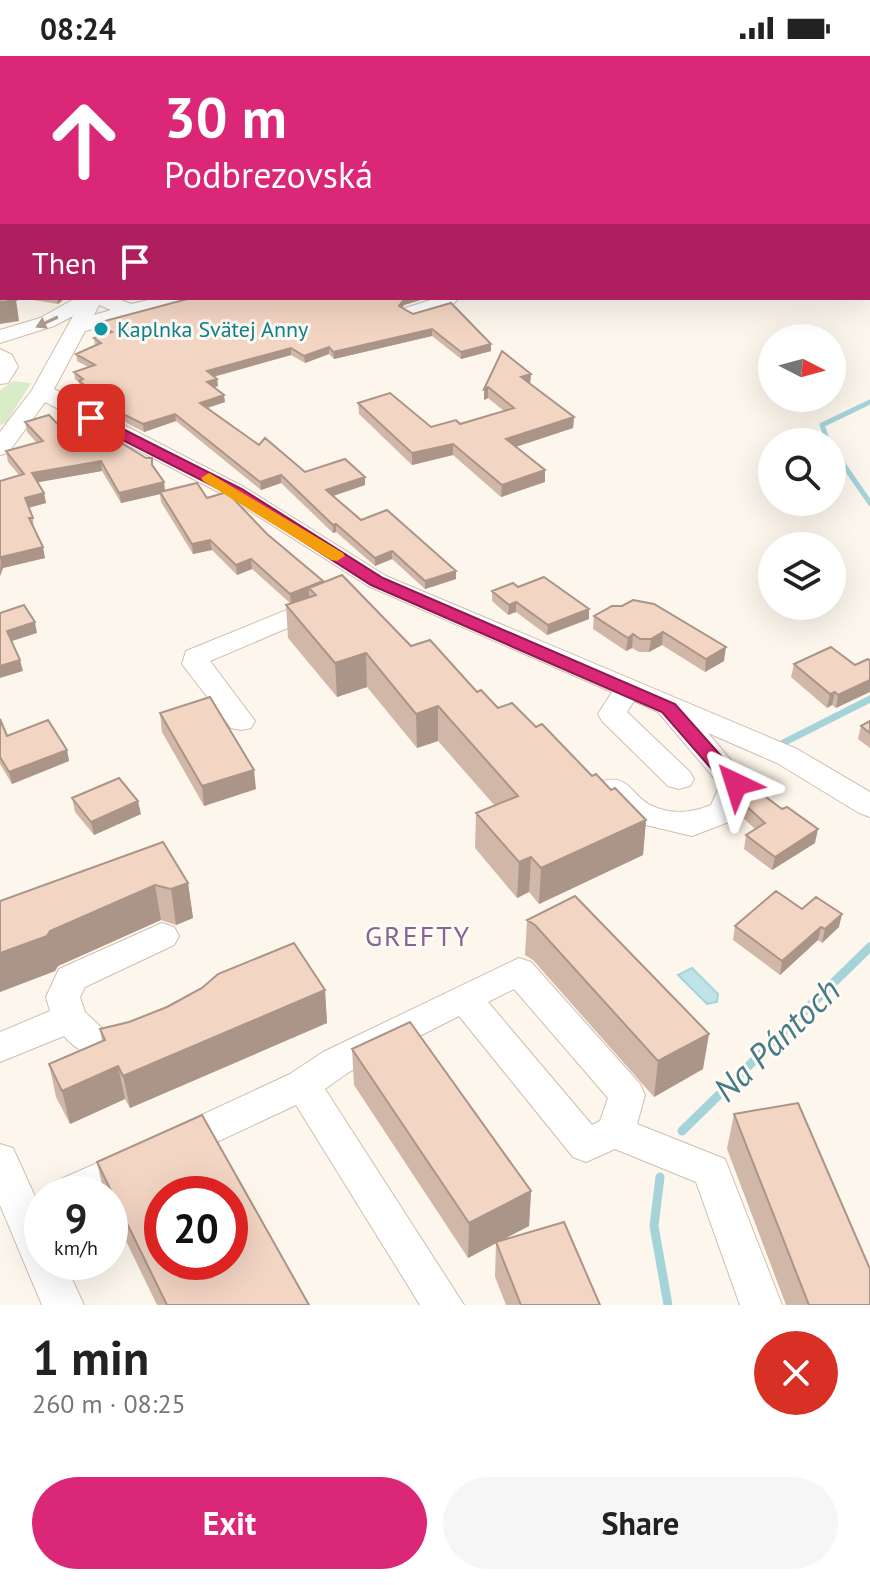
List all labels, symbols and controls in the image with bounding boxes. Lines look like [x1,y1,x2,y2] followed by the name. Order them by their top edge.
[40,9,116,48] text: 08:24
[164,81,287,153] text: 30 m
[32,88,136,192] icon: ahead
[164,151,373,198] text: Podbrezovská
[113,240,157,284] icon: arrive
[32,243,97,282] text: Then
[35,315,59,328] one-way arrow
[117,315,309,343] place label: Kaplnka Svätej Anny
[92,320,110,338] marker: Kaplnka Svätej Anny
[758,324,846,412] north arrow
[758,324,846,620] map controls
[57,384,125,452] pin
[69,396,113,440] icon: arrive
[758,428,846,516] button: search
[758,532,846,620] button: layers
[694,742,778,826] position arrow
[365,917,471,954] district label: GREFTY
[703,968,849,1110] water label: Na Pántoch
[144,1176,248,1280] speed limit sign: 20
[65,1192,87,1244] text: 9
[54,1235,98,1261] text: km/h
[32,1326,149,1388] text: 1 min
[754,1331,838,1415] button: close
[32,1387,186,1420] text: 260 m · 08:25
[32,1477,427,1569] button: Exit
[443,1477,838,1569] button: Share

